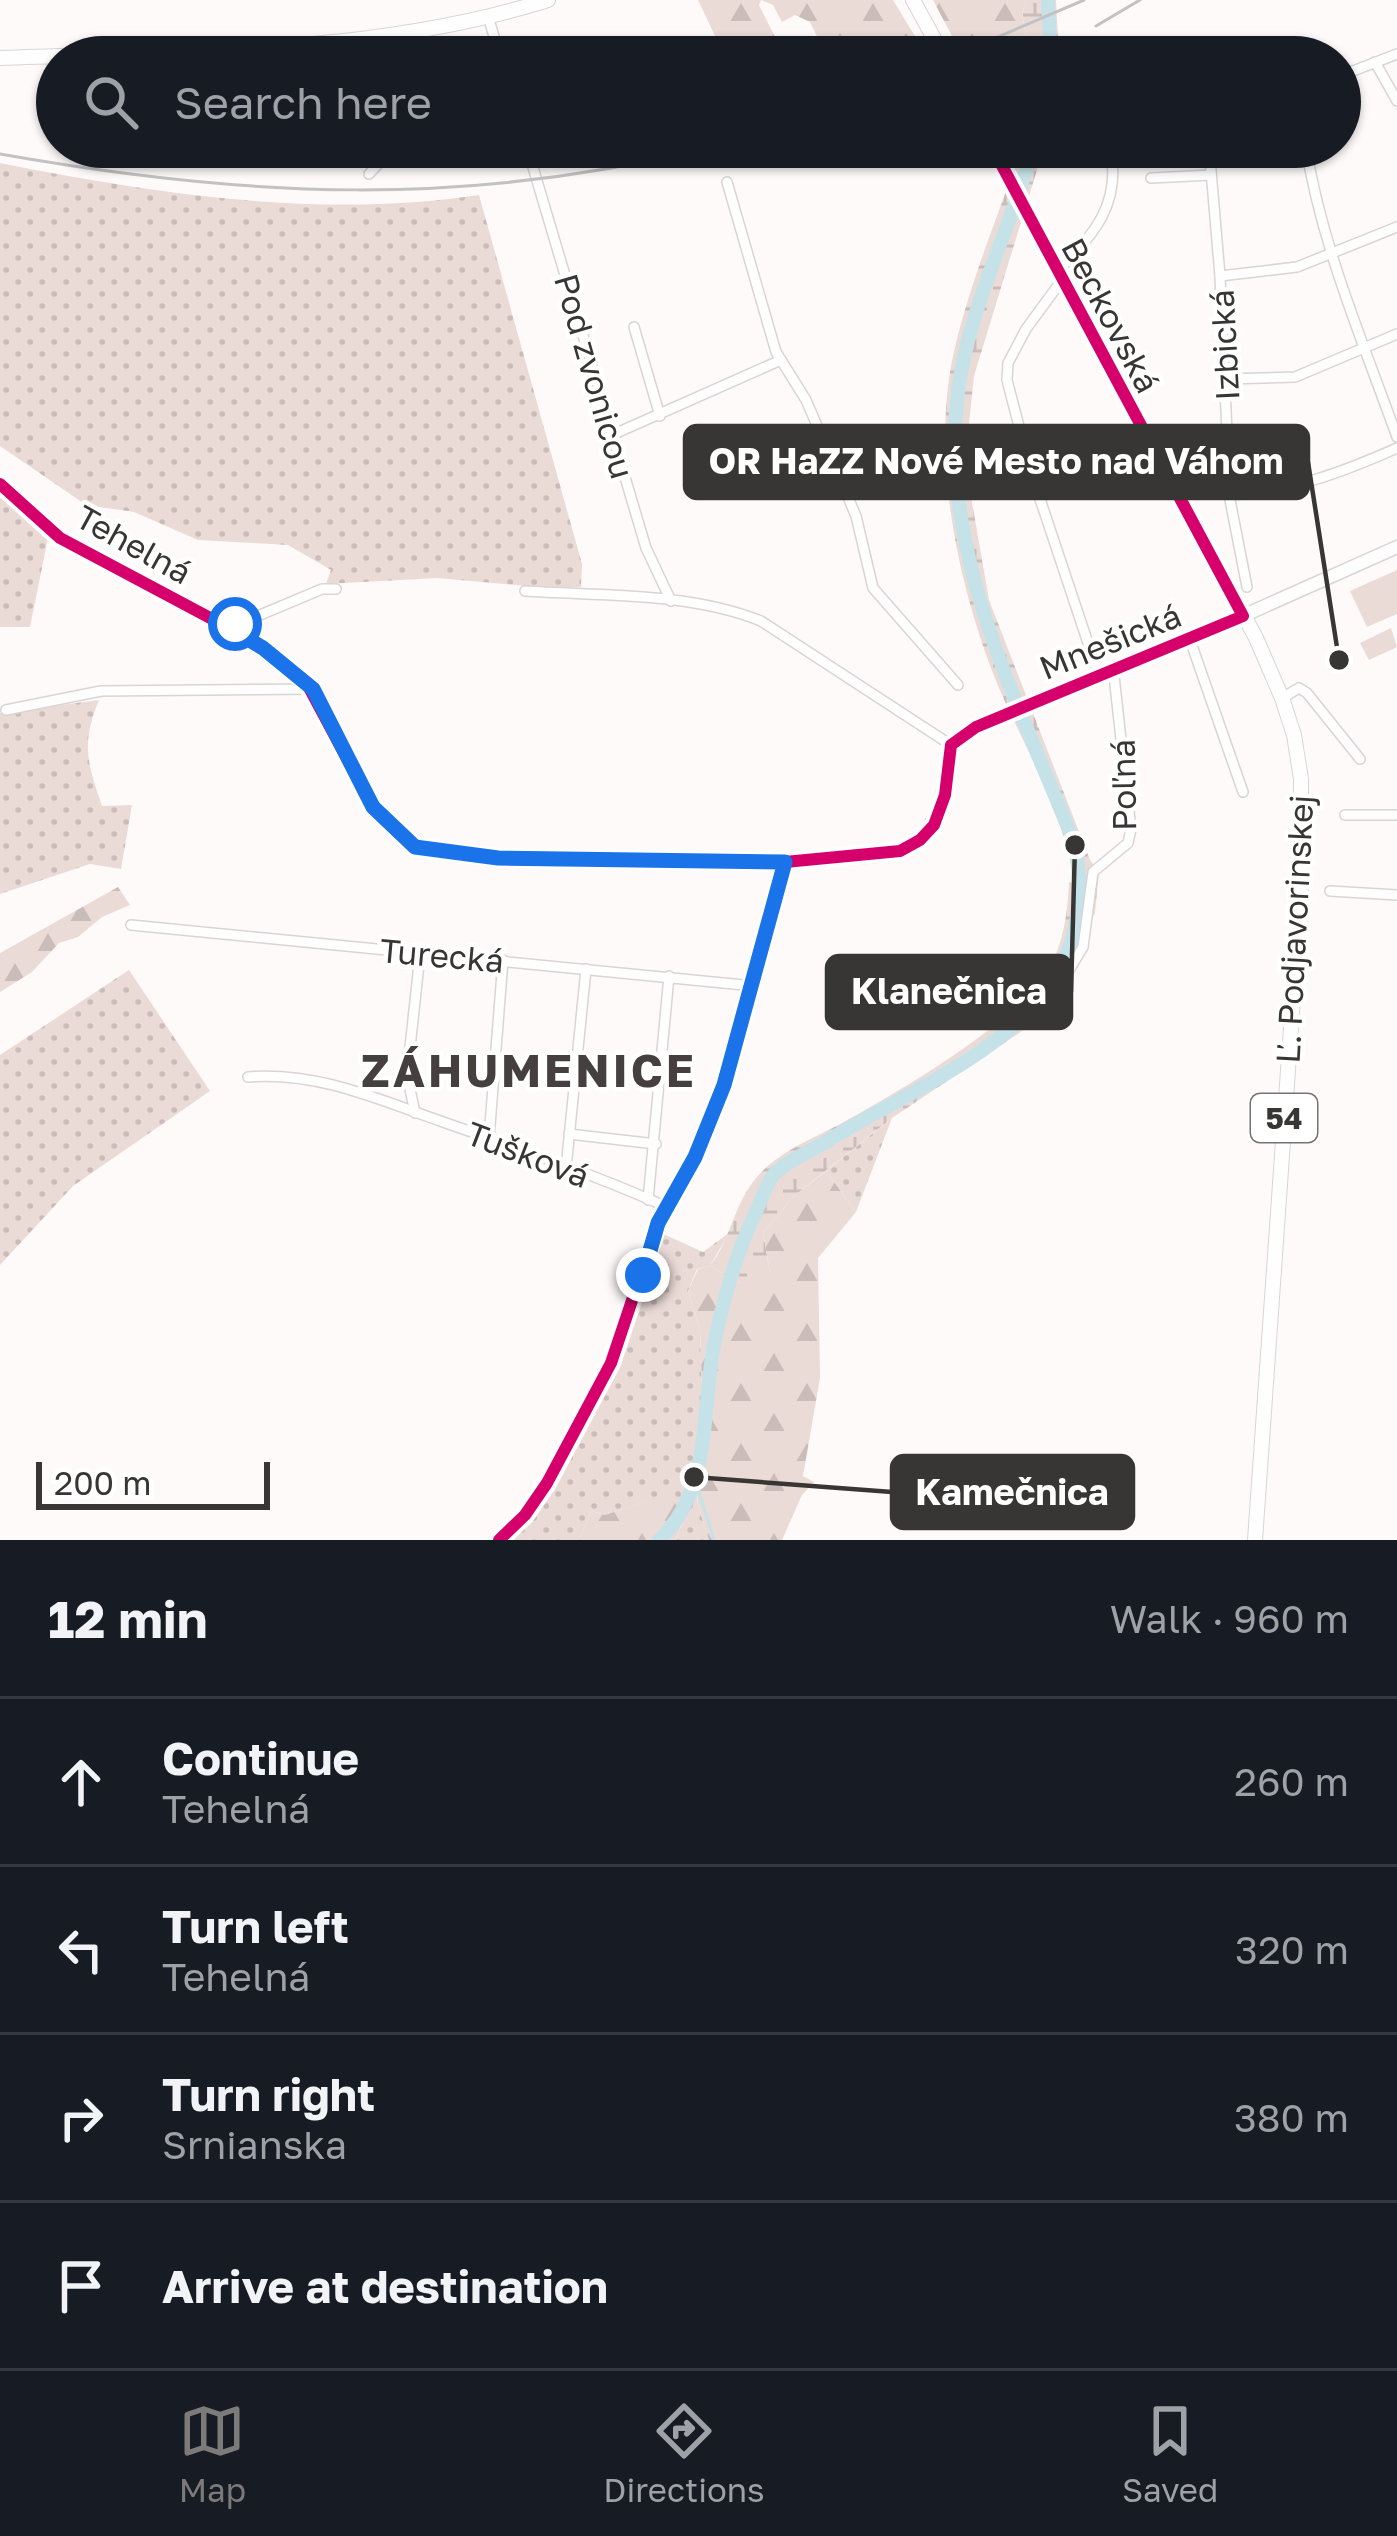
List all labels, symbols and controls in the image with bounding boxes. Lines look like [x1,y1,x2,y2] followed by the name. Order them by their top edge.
[36,36,1361,168] search box
[78,69,144,135] icon: search
[174,75,432,129] text: Search here
[1054,231,1168,399] street label: Beckovská
[547,269,643,483] street label: Pod zvonicou
[1202,288,1246,402] street label: Izbická
[685,426,1308,498] callout: OR HaZZ Nové Mesto nad Váhom
[708,439,1284,482] text: OR HaZZ Nové Mesto nad Váhom
[70,497,198,591] street label: Tehelná
[1034,595,1186,687] street label: Mnešická
[208,597,262,651] route start
[1103,739,1143,831] street label: Poľná
[1267,794,1321,1064] street label: Ľ. Podjavorinskej
[378,930,506,980] street label: Turecká
[827,956,1071,1028] callout: Klanečnica
[851,969,1047,1012] text: Klanečnica
[361,1043,697,1097] district label: ZÁHUMENICE
[1251,1094,1317,1142] road number: 54
[461,1113,595,1195] street label: Tušková
[616,1248,670,1302] route end
[36,1456,270,1509] scale bar
[892,1456,1133,1528] callout: Kamečnica
[54,1463,152,1502] text: 200 m
[915,1470,1109,1513] text: Kamečnica
[48,1588,208,1649] text: 12 min
[1110,1595,1349,1642] text: Walk · 960 m
[162,1731,359,1785] text: Continue
[48,1749,114,1815] icon: ahead
[1234,1758,1349,1805] text: 260 m
[162,1785,310,1832] text: Tehelná
[162,1899,349,1953] text: Turn left
[48,1917,114,1983] icon: left
[1235,1926,1349,1973] text: 320 m
[162,1953,310,2000] text: Tehelná
[162,2067,375,2121] text: Turn right
[48,2085,114,2151] icon: right
[1234,2094,1349,2141] text: 380 m
[162,2121,347,2168] text: Srnianska
[48,2253,114,2319] icon: arrive
[162,2259,608,2313] text: Arrive at destination
[179,2398,246,2509] tab: Map
[603,2398,765,2509] tab: Directions
[1122,2398,1218,2509] tab: Saved

